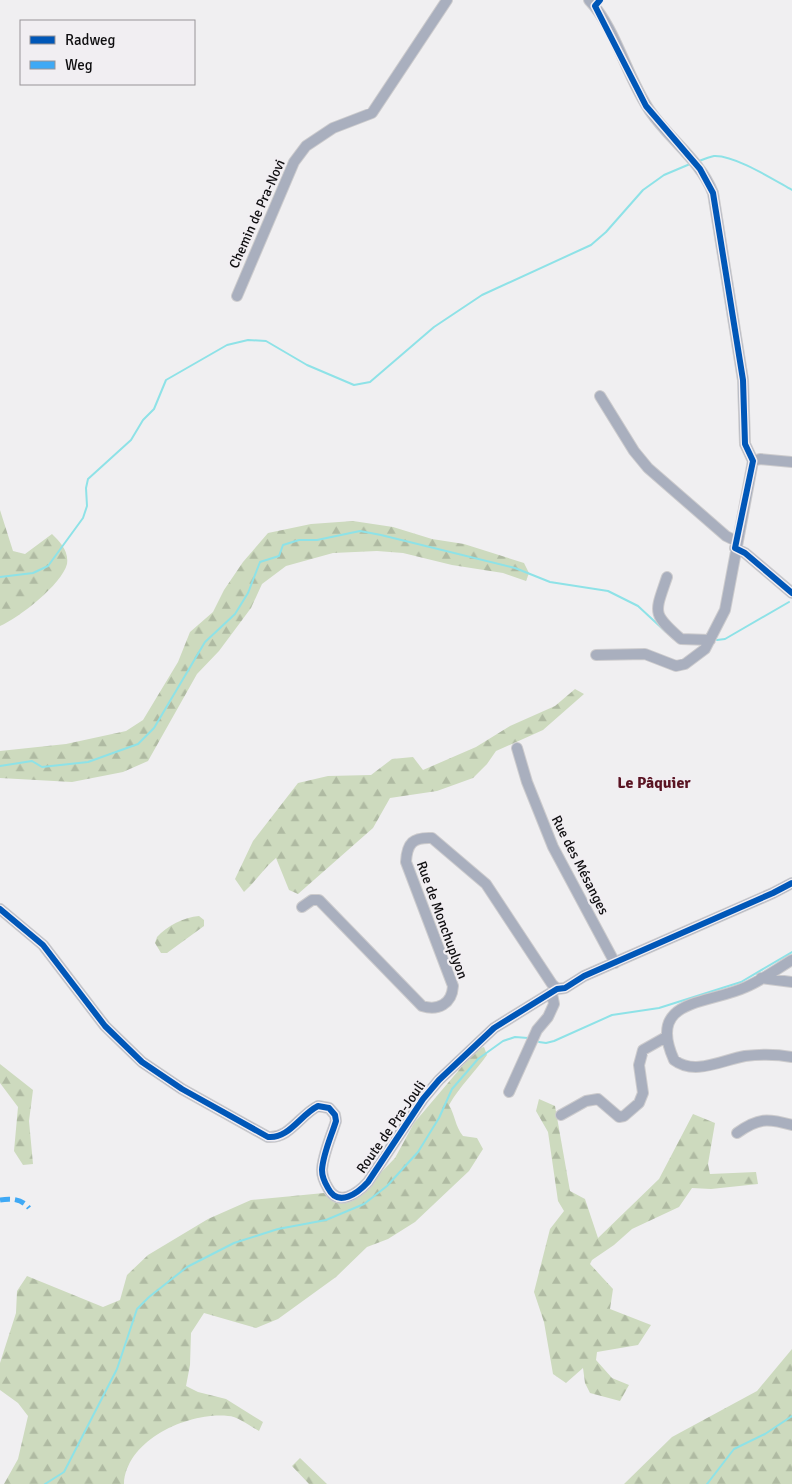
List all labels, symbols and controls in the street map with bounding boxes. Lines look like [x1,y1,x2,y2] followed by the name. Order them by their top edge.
[20,20,195,85] legend
[65,31,116,49] text: Radweg
[65,56,93,74] text: Weg
[225,157,289,271] street label: Chemin de Pra-Novi
[617,773,691,793] district label: Le Pâquier
[548,813,612,917] street label: Rue des Mésanges
[413,859,471,981] street label: Rue de Monchuplyon
[353,1077,429,1177] street label: Route de Pra-Jouli

